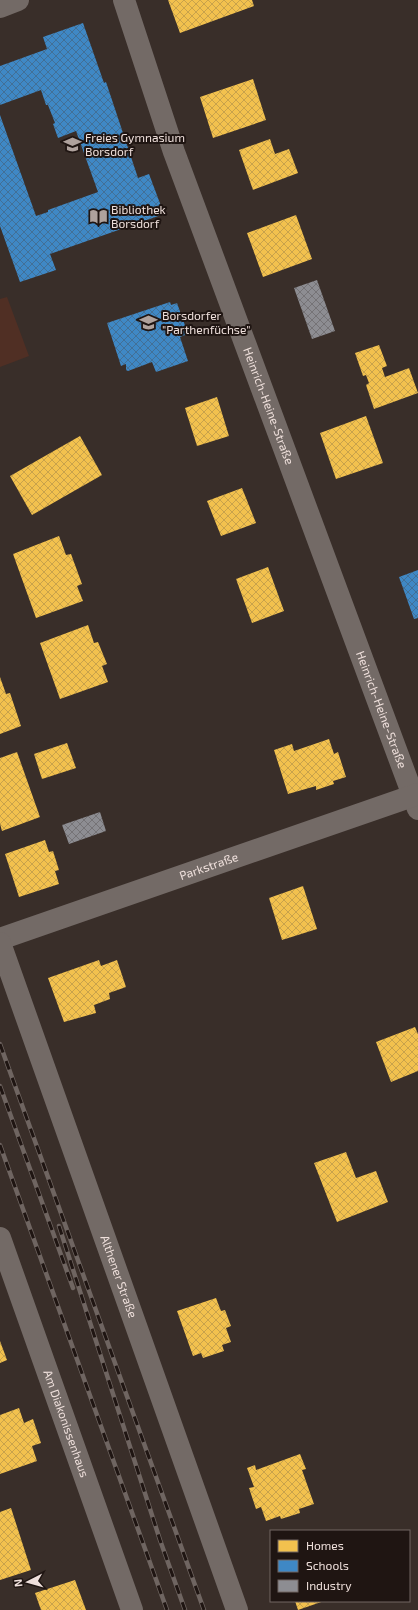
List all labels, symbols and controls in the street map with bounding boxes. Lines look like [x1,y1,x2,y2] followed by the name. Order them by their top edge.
[85,130,185,158] place label: Freies Gymnasium Borsdorf
[62,135,82,155] school or university icon: Freies Gymnasium Borsdorf
[111,202,166,230] place label: Bibliothek Borsdorf
[88,207,108,227] library icon: Bibliothek Borsdorf
[162,308,251,336] place label: Borsdorfer "Parthenfüchse"
[139,313,159,333] school or university icon: Borsdorfer "Parthenfüchse"
[241,345,297,466] street label: Heinrich-Heine-Straße
[354,649,410,770] street label: Heinrich-Heine-Straße
[177,849,240,882] street label: Parkstraße
[98,1233,141,1320] street label: Althener Straße
[41,1368,92,1479] street label: Am Diakonissenhaus
[270,1530,410,1602] legend
[306,1538,344,1552] text: Homes
[306,1558,349,1572] text: Schools
[8,1562,48,1602] north arrow
[11,1578,24,1588] text: N
[306,1578,352,1592] text: Industry

